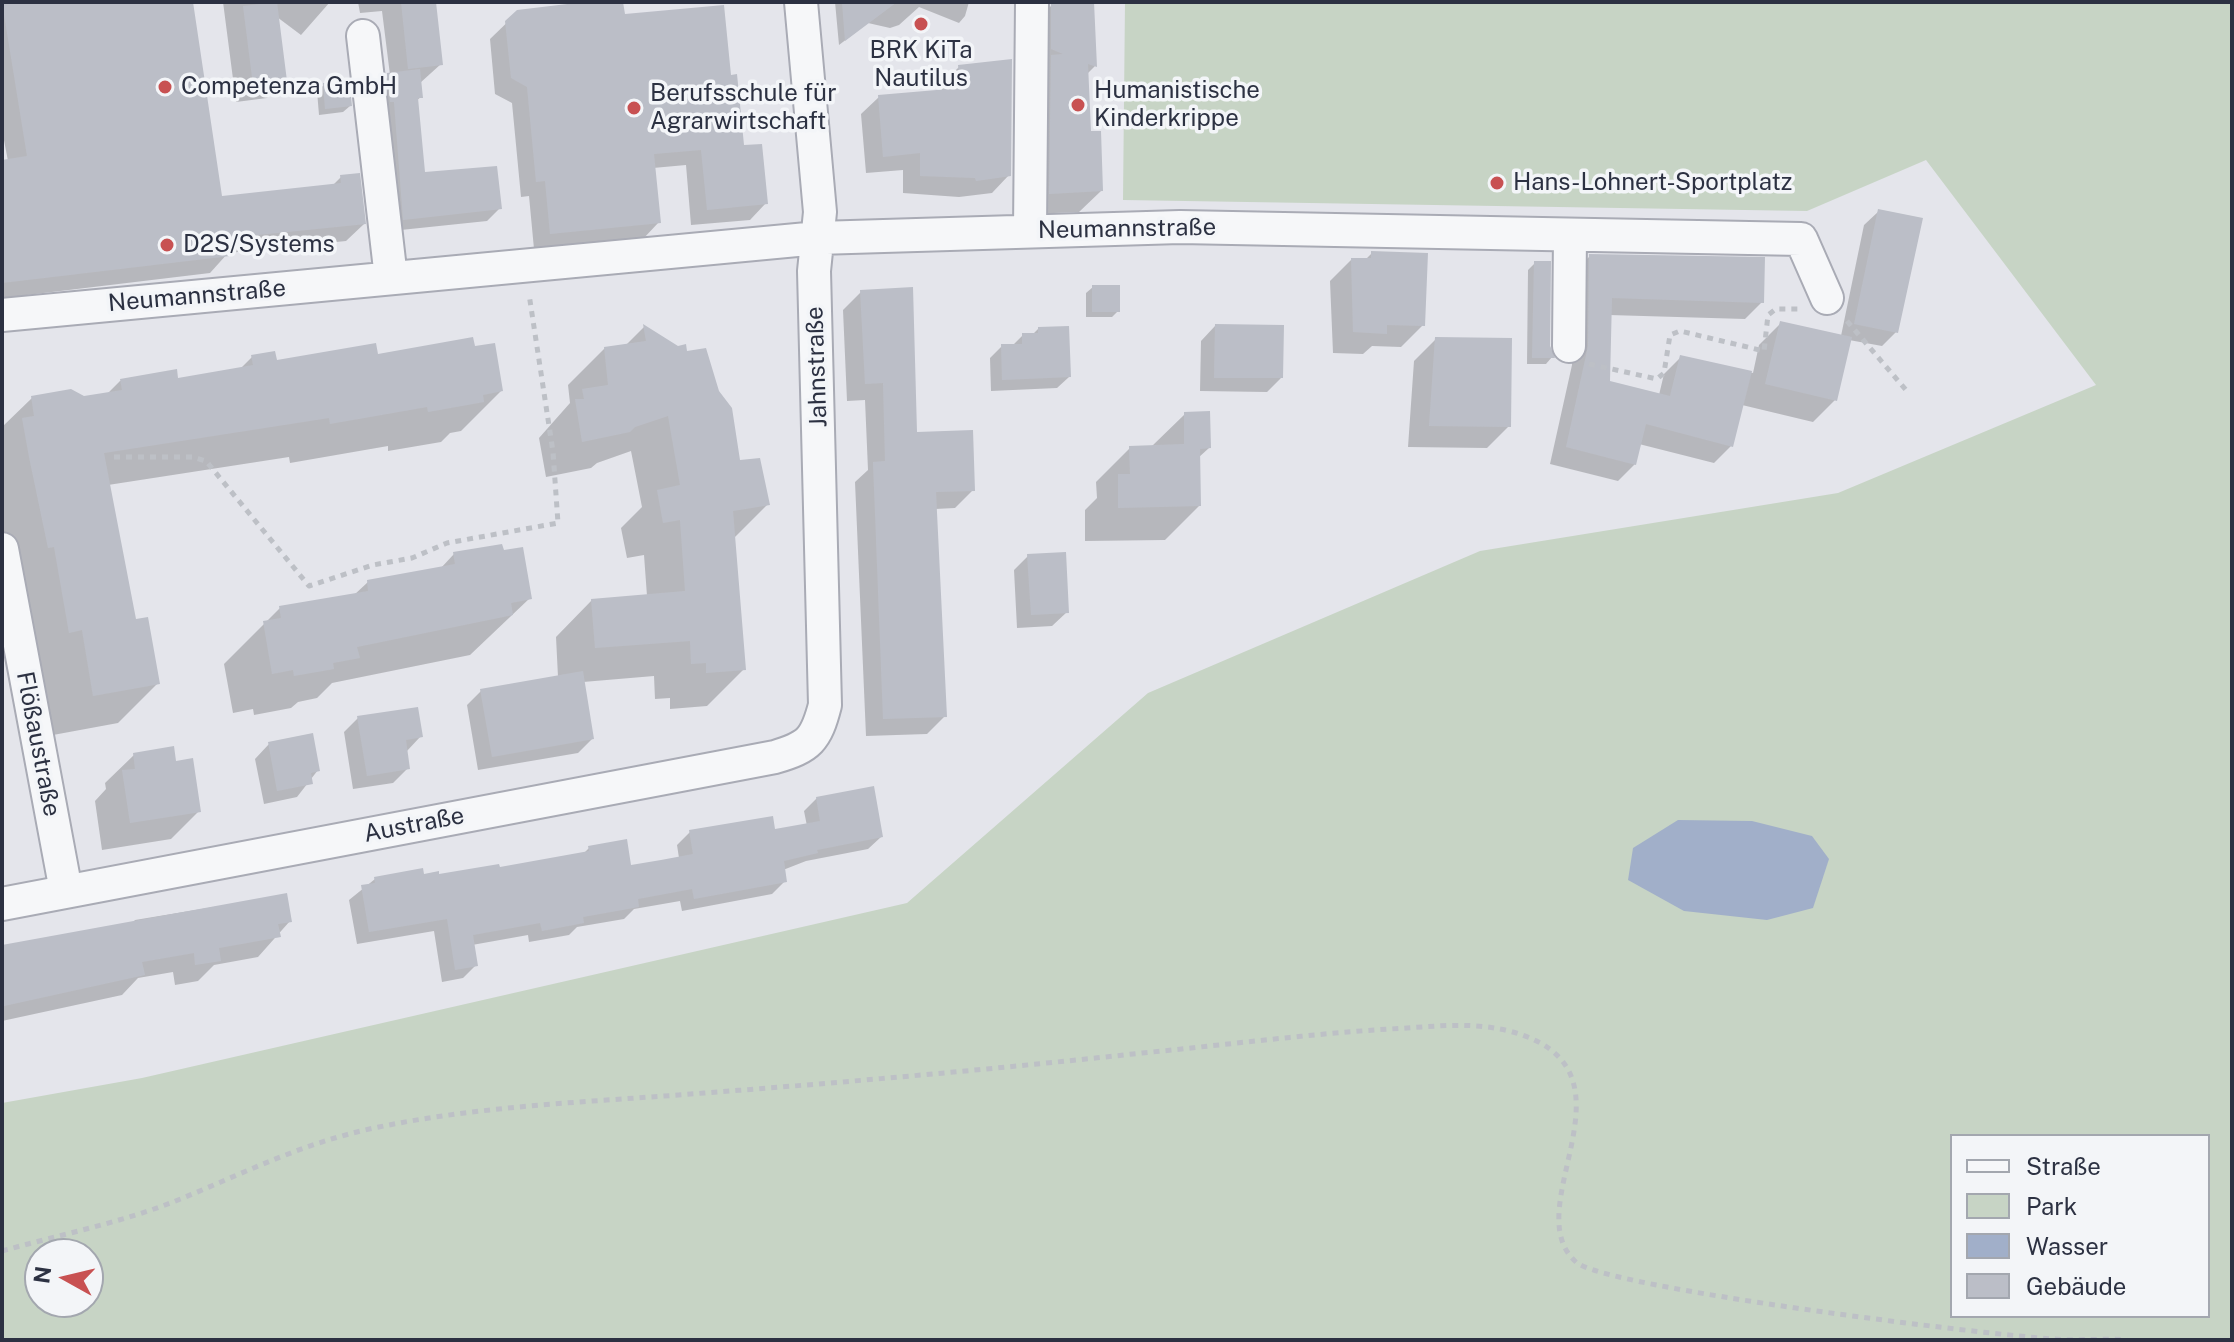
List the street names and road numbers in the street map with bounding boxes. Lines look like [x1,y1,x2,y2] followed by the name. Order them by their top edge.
[1038,213,1216,245] street label: Neumannstraße
[107,274,287,318] street label: Neumannstraße
[800,306,834,428] street label: Jahnstraße
[10,669,66,819] street label: Flößaustraße
[361,801,467,849] street label: Austraße

